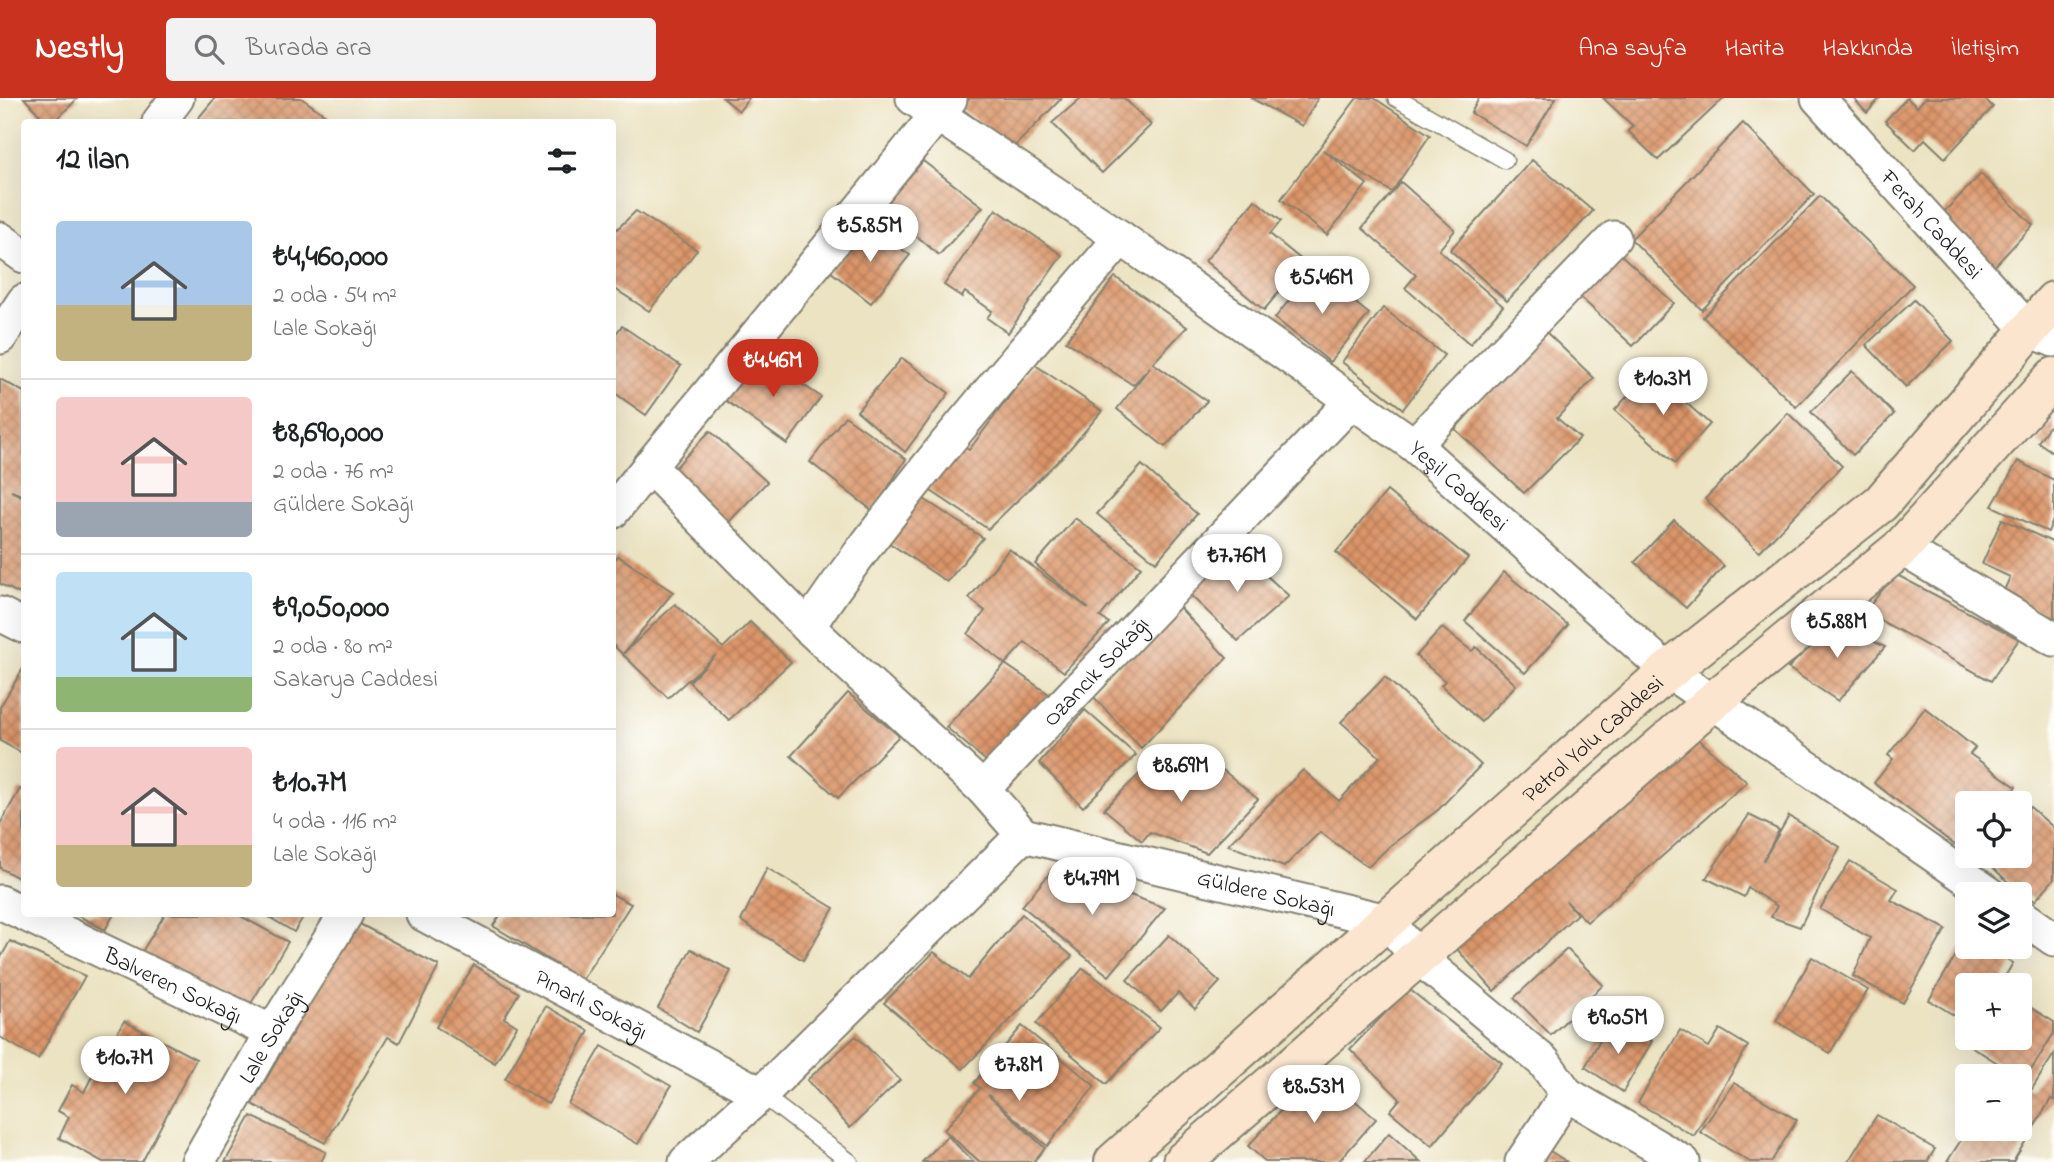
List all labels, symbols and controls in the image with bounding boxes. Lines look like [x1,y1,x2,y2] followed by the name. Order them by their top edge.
[166,18,656,81] search box
[35,25,124,73] text: Nestly
[190,30,228,68] icon: search
[246,30,372,68] text: Burada ara
[1579,32,1687,67] text: Ana sayfa
[1725,32,1785,67] text: Harita
[1823,32,1913,67] text: Hakkında
[1951,32,2019,67] text: İletişim
[56,139,129,183] text: 12 ilan
[543,142,581,180] icon: filters
[1871,162,1989,288] street label: Ferah Caddesi
[813,204,927,264] pin: ₺5.85M
[837,210,903,243] text: ₺5.85M
[273,236,388,280] text: ₺4,460,000
[112,249,196,333] icon: home
[1265,256,1379,316] pin: ₺5.46M
[1291,262,1353,295] text: ₺5.46M
[273,280,397,313] text: 2 oda · 54 m²
[273,313,377,346] text: Lale Sokağı
[716,340,830,399] pin: ₺4.46M
[743,345,803,378] text: ₺4.46M
[1606,358,1720,417] pin: ₺10.3M
[1635,363,1691,396] text: ₺10.3M
[273,412,384,456] text: ₺8,690,000
[112,425,196,509] icon: home
[1400,434,1515,540] street label: Yeşil Caddesi
[273,456,394,489] text: 2 oda · 76 m²
[273,489,414,522] text: Güldere Sokağı
[1180,534,1294,594] pin: ₺7.76M
[1207,540,1267,573] text: ₺7.76M
[273,587,389,631] text: ₺9,050,000
[112,600,196,684] icon: home
[1780,601,1894,660] pin: ₺5.88M
[1807,606,1867,639] text: ₺5.88M
[1036,610,1158,735] street label: Ozancık Sokağı
[273,631,393,664] text: 2 oda · 80 m²
[273,664,438,697] text: Sakarya Caddesi
[1516,668,1672,812] street label: Petrol Yolu Caddesi
[1124,744,1238,804] pin: ₺8.69M
[1153,750,1209,783] text: ₺8.69M
[273,762,347,806] text: ₺10.7M
[112,775,196,859] icon: home
[1955,791,2032,1141] map controls
[1955,791,2032,868] button: locate
[273,806,397,839] text: 4 oda · 116 m²
[273,839,377,872] text: Lale Sokağı
[1035,858,1149,917] pin: ₺4.79M
[1064,863,1120,896] text: ₺4.79M
[1193,863,1338,927] street label: Güldere Sokağı
[1955,882,2032,959] button: layers
[97,940,247,1034] street label: Balveren Sokağı
[528,962,653,1050] street label: Pınarlı Sokağı
[1955,973,2032,1050] button: +
[232,984,313,1091] street label: Lale Sokağı
[1561,996,1675,1056] pin: ₺9.05M
[1588,1002,1648,1035] text: ₺9.05M
[68,1037,182,1096] pin: ₺10.7M
[97,1042,153,1075] text: ₺10.7M
[970,1044,1068,1103] pin: ₺7.8M
[995,1049,1043,1082] text: ₺7.8M
[1955,1064,2032,1141] button: −
[1257,1066,1371,1125] pin: ₺8.53M
[1283,1071,1345,1104] text: ₺8.53M

